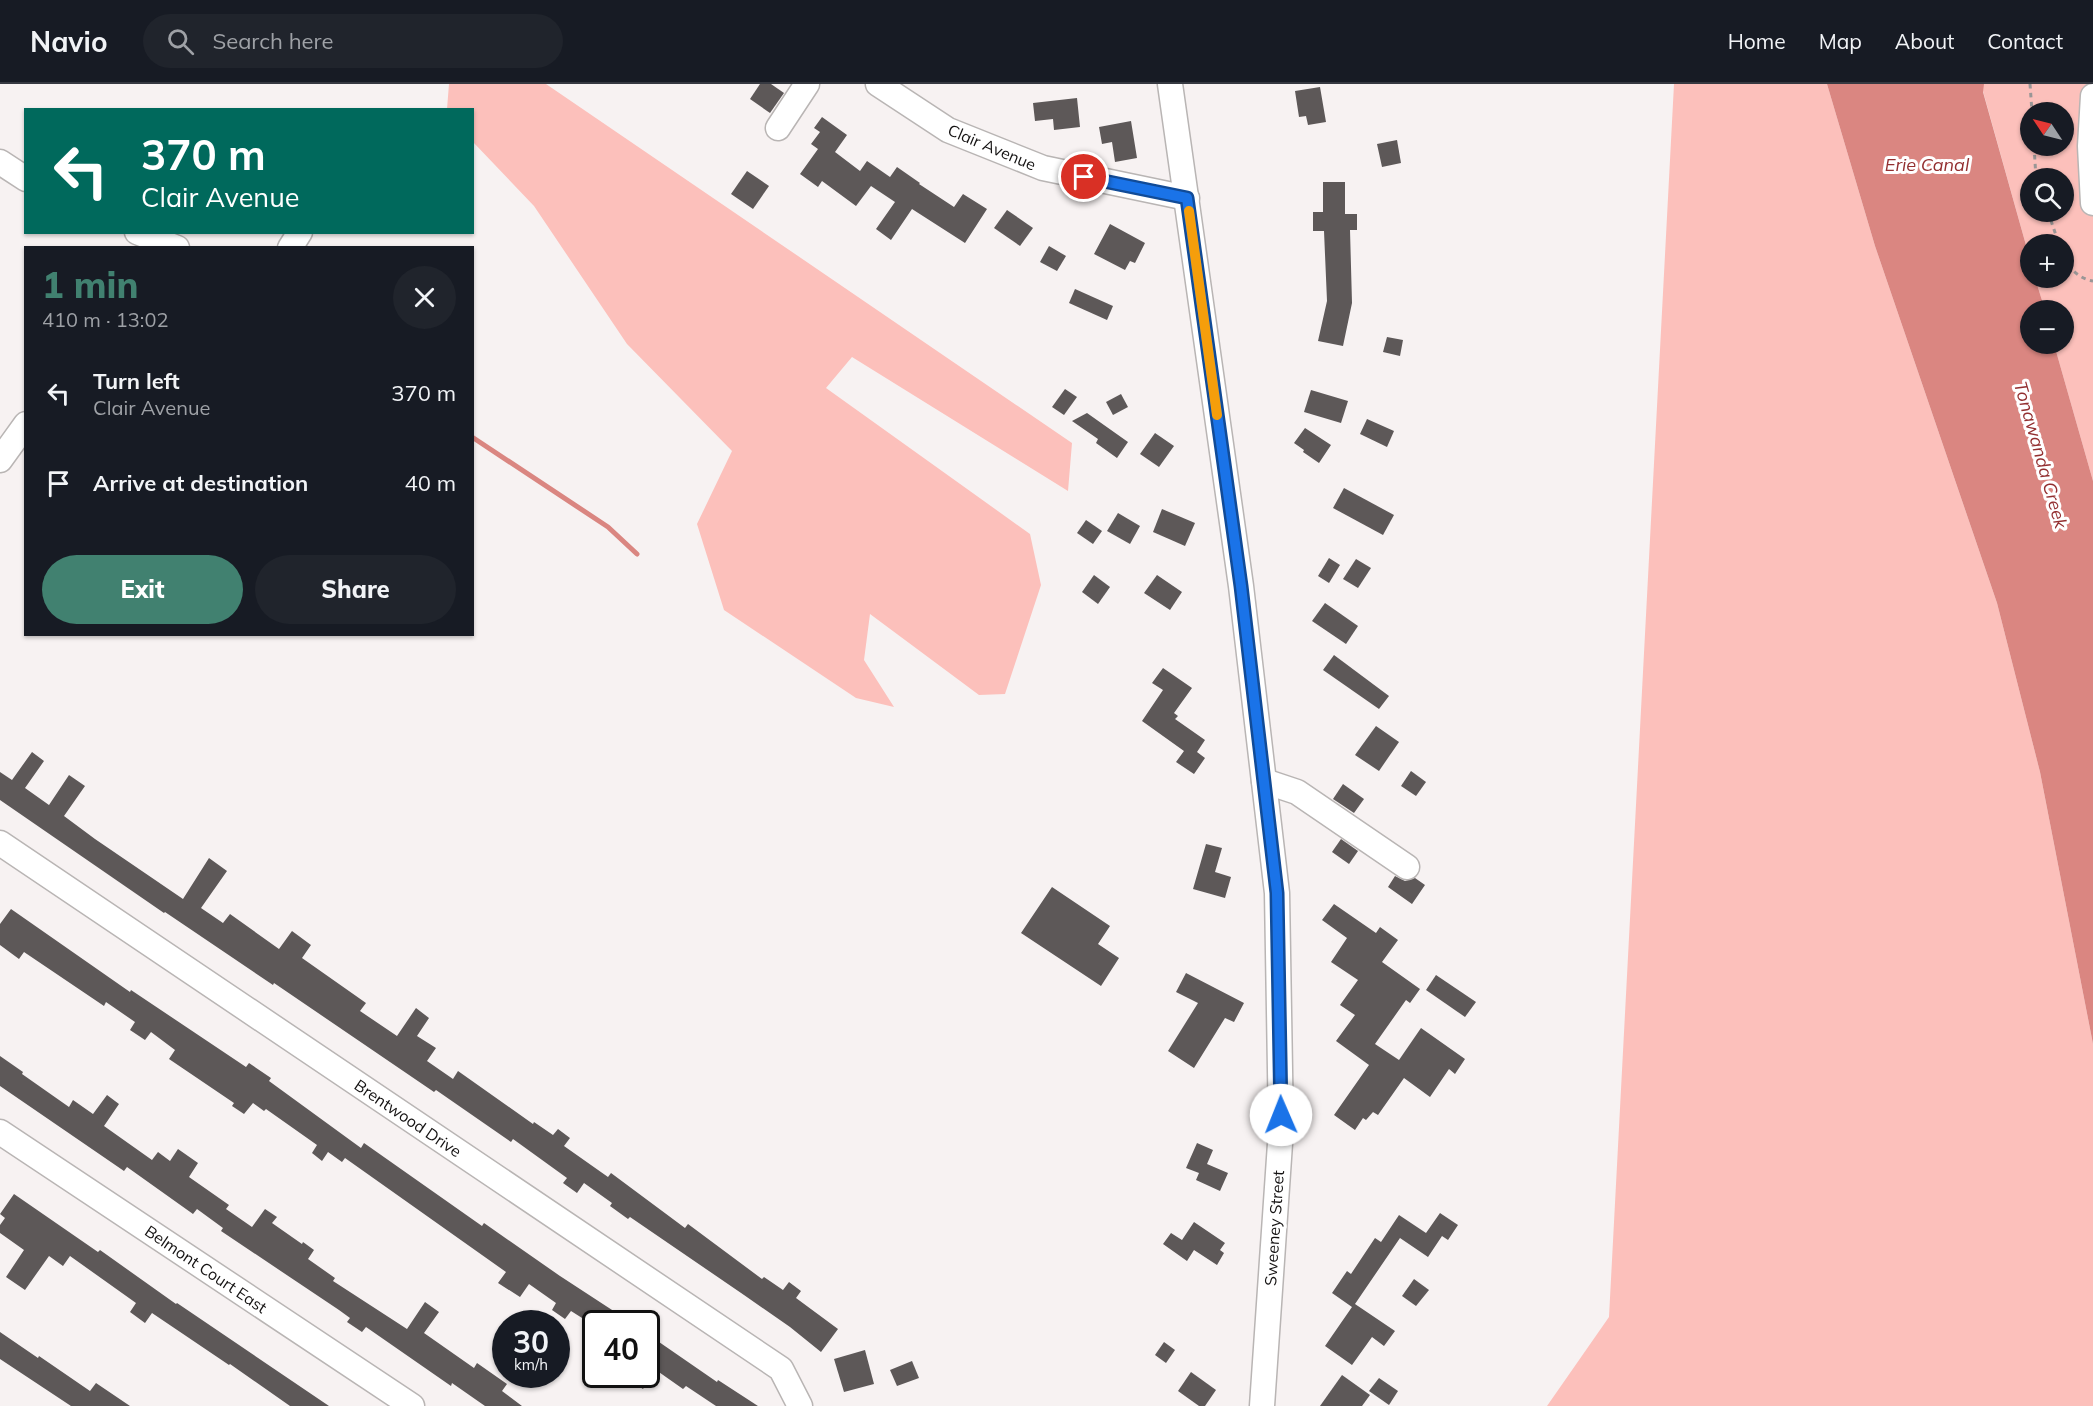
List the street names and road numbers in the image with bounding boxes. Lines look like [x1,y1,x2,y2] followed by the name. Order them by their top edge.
[945,119,1039,175] street label: Clair Avenue
[351,1075,465,1161] street label: Brentwood Drive
[1260,1169,1288,1287] street label: Sweeney Street
[141,1221,271,1317] street label: Belmont Court East

